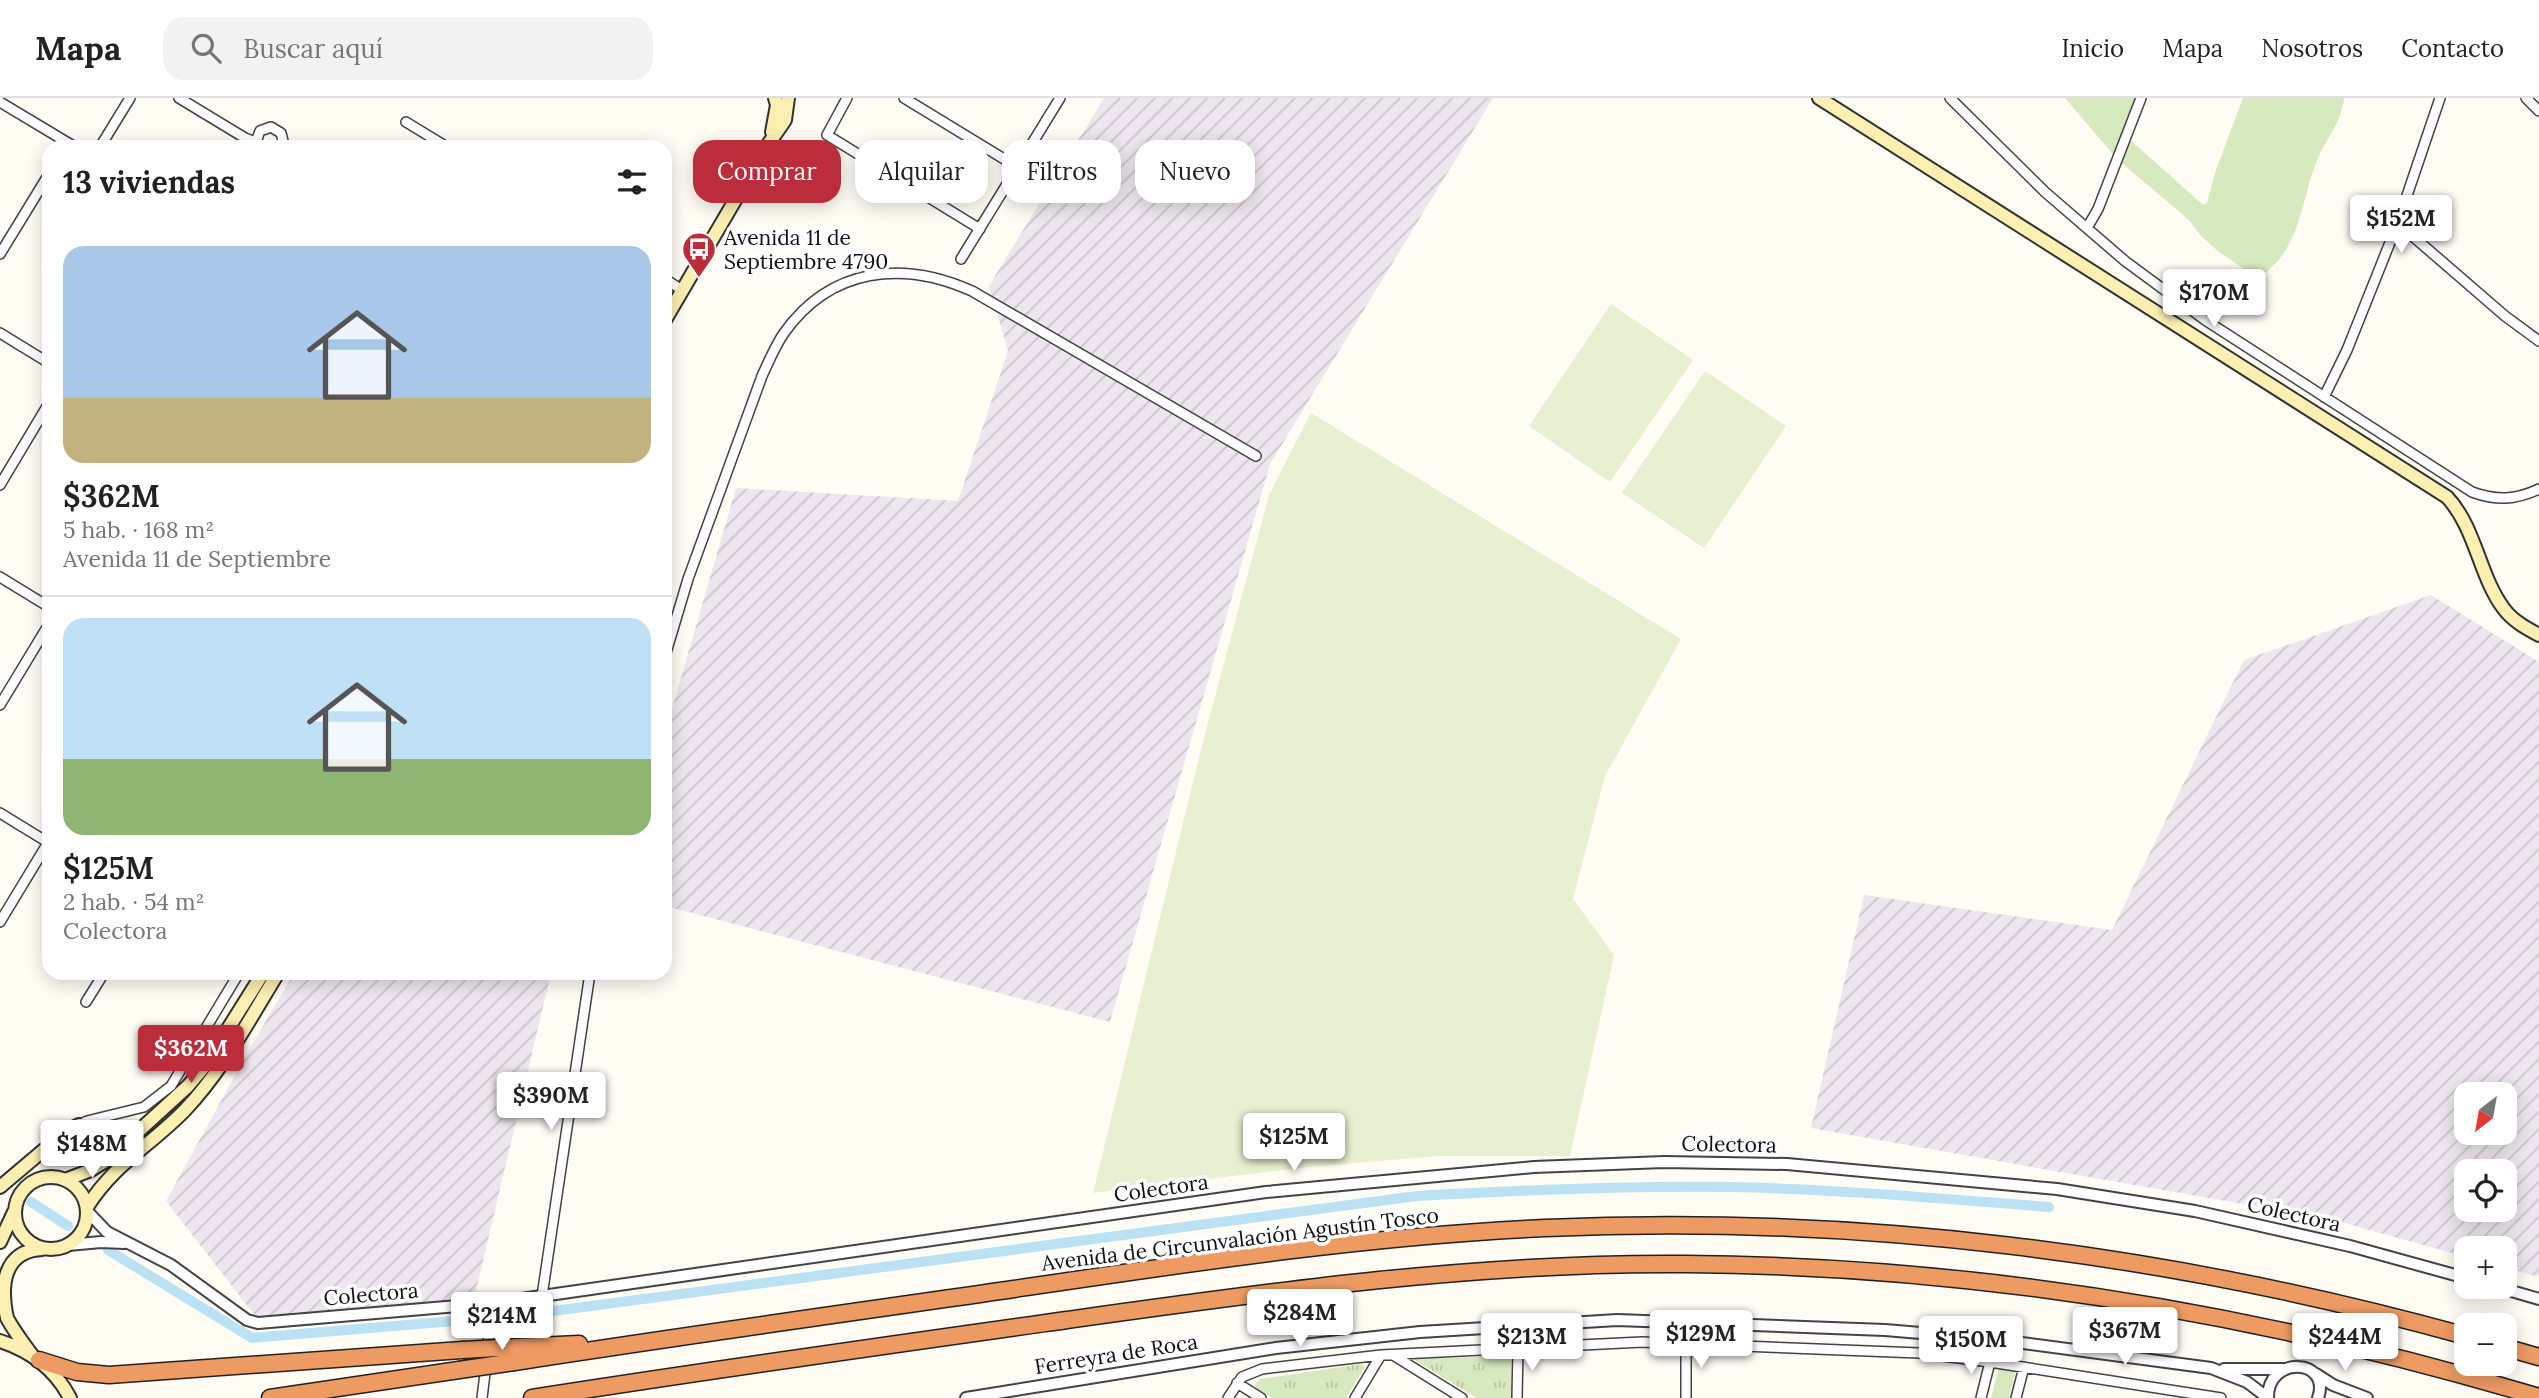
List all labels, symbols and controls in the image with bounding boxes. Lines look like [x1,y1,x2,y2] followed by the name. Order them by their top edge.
[163,17,653,80] search box
[35,27,121,69] text: Mapa
[187,29,225,67] icon: search
[243,32,383,65] text: Buscar aquí
[2061,33,2124,64] text: Inicio
[2162,33,2223,64] text: Mapa
[2261,33,2363,64] text: Nosotros
[2401,33,2504,64] text: Contacto
[693,140,841,203] chip: Comprar
[855,140,988,203] chip: Alquilar
[1002,140,1121,203] chip: Filtros
[1135,140,1255,203] chip: Nuevo
[63,163,235,201] text: 13 viviendas
[613,163,651,201] icon: filters
[2352,195,2450,255] pin: $152M
[2366,203,2436,232] text: $152M
[723,224,888,275] place label: Avenida 11 de Septiembre 4790
[680,230,718,279] bus stop icon: Avenida 11 de Septiembre 4790
[2165,270,2263,329] pin: $170M
[2179,277,2249,306] text: $170M
[294,292,420,418] icon: home
[63,477,160,515] text: $362M
[63,515,214,544] text: 5 hab. · 168 m²
[63,544,331,573] text: Avenida 11 de Septiembre
[294,664,420,790] icon: home
[63,849,154,887] text: $125M
[63,887,204,916] text: 2 hab. · 54 m²
[63,916,167,945] text: Colectora
[142,1026,240,1085] pin: $362M
[154,1033,228,1062] text: $362M
[502,1072,600,1132] pin: $390M
[513,1080,589,1109] text: $390M
[2454,1082,2516,1144] north arrow
[2454,1082,2517,1376] map controls
[1245,1114,1343,1173] pin: $125M
[43,1121,141,1180] pin: $148M
[1259,1121,1329,1150] text: $125M
[57,1128,127,1157] text: $148M
[1681,1130,1777,1158] street label: Colectora
[2454,1159,2517,1222] button: locate
[1112,1168,1210,1208] street label: Colectora
[2245,1190,2344,1238] street label: Colectora
[1039,1201,1440,1277] street label: Avenida de Circunvalación Agustín Tosco
[2454,1236,2517,1299] button: +
[322,1276,420,1312] street label: Colectora
[1251,1290,1349,1349] pin: $284M
[453,1292,551,1352] pin: $214M
[1263,1297,1337,1326] text: $284M
[467,1300,537,1329] text: $214M
[2076,1308,2174,1367] pin: $367M
[1652,1310,1750,1370] pin: $129M
[2454,1313,2517,1376] button: −
[1483,1314,1581,1373] pin: $213M
[2296,1314,2394,1373] pin: $244M
[2089,1315,2161,1344] text: $367M
[1922,1316,2020,1376] pin: $150M
[1666,1318,1736,1347] text: $129M
[1497,1321,1567,1350] text: $213M
[2308,1321,2382,1350] text: $244M
[1935,1324,2007,1353] text: $150M
[1032,1328,1200,1380] street label: Ferreyra de Roca

